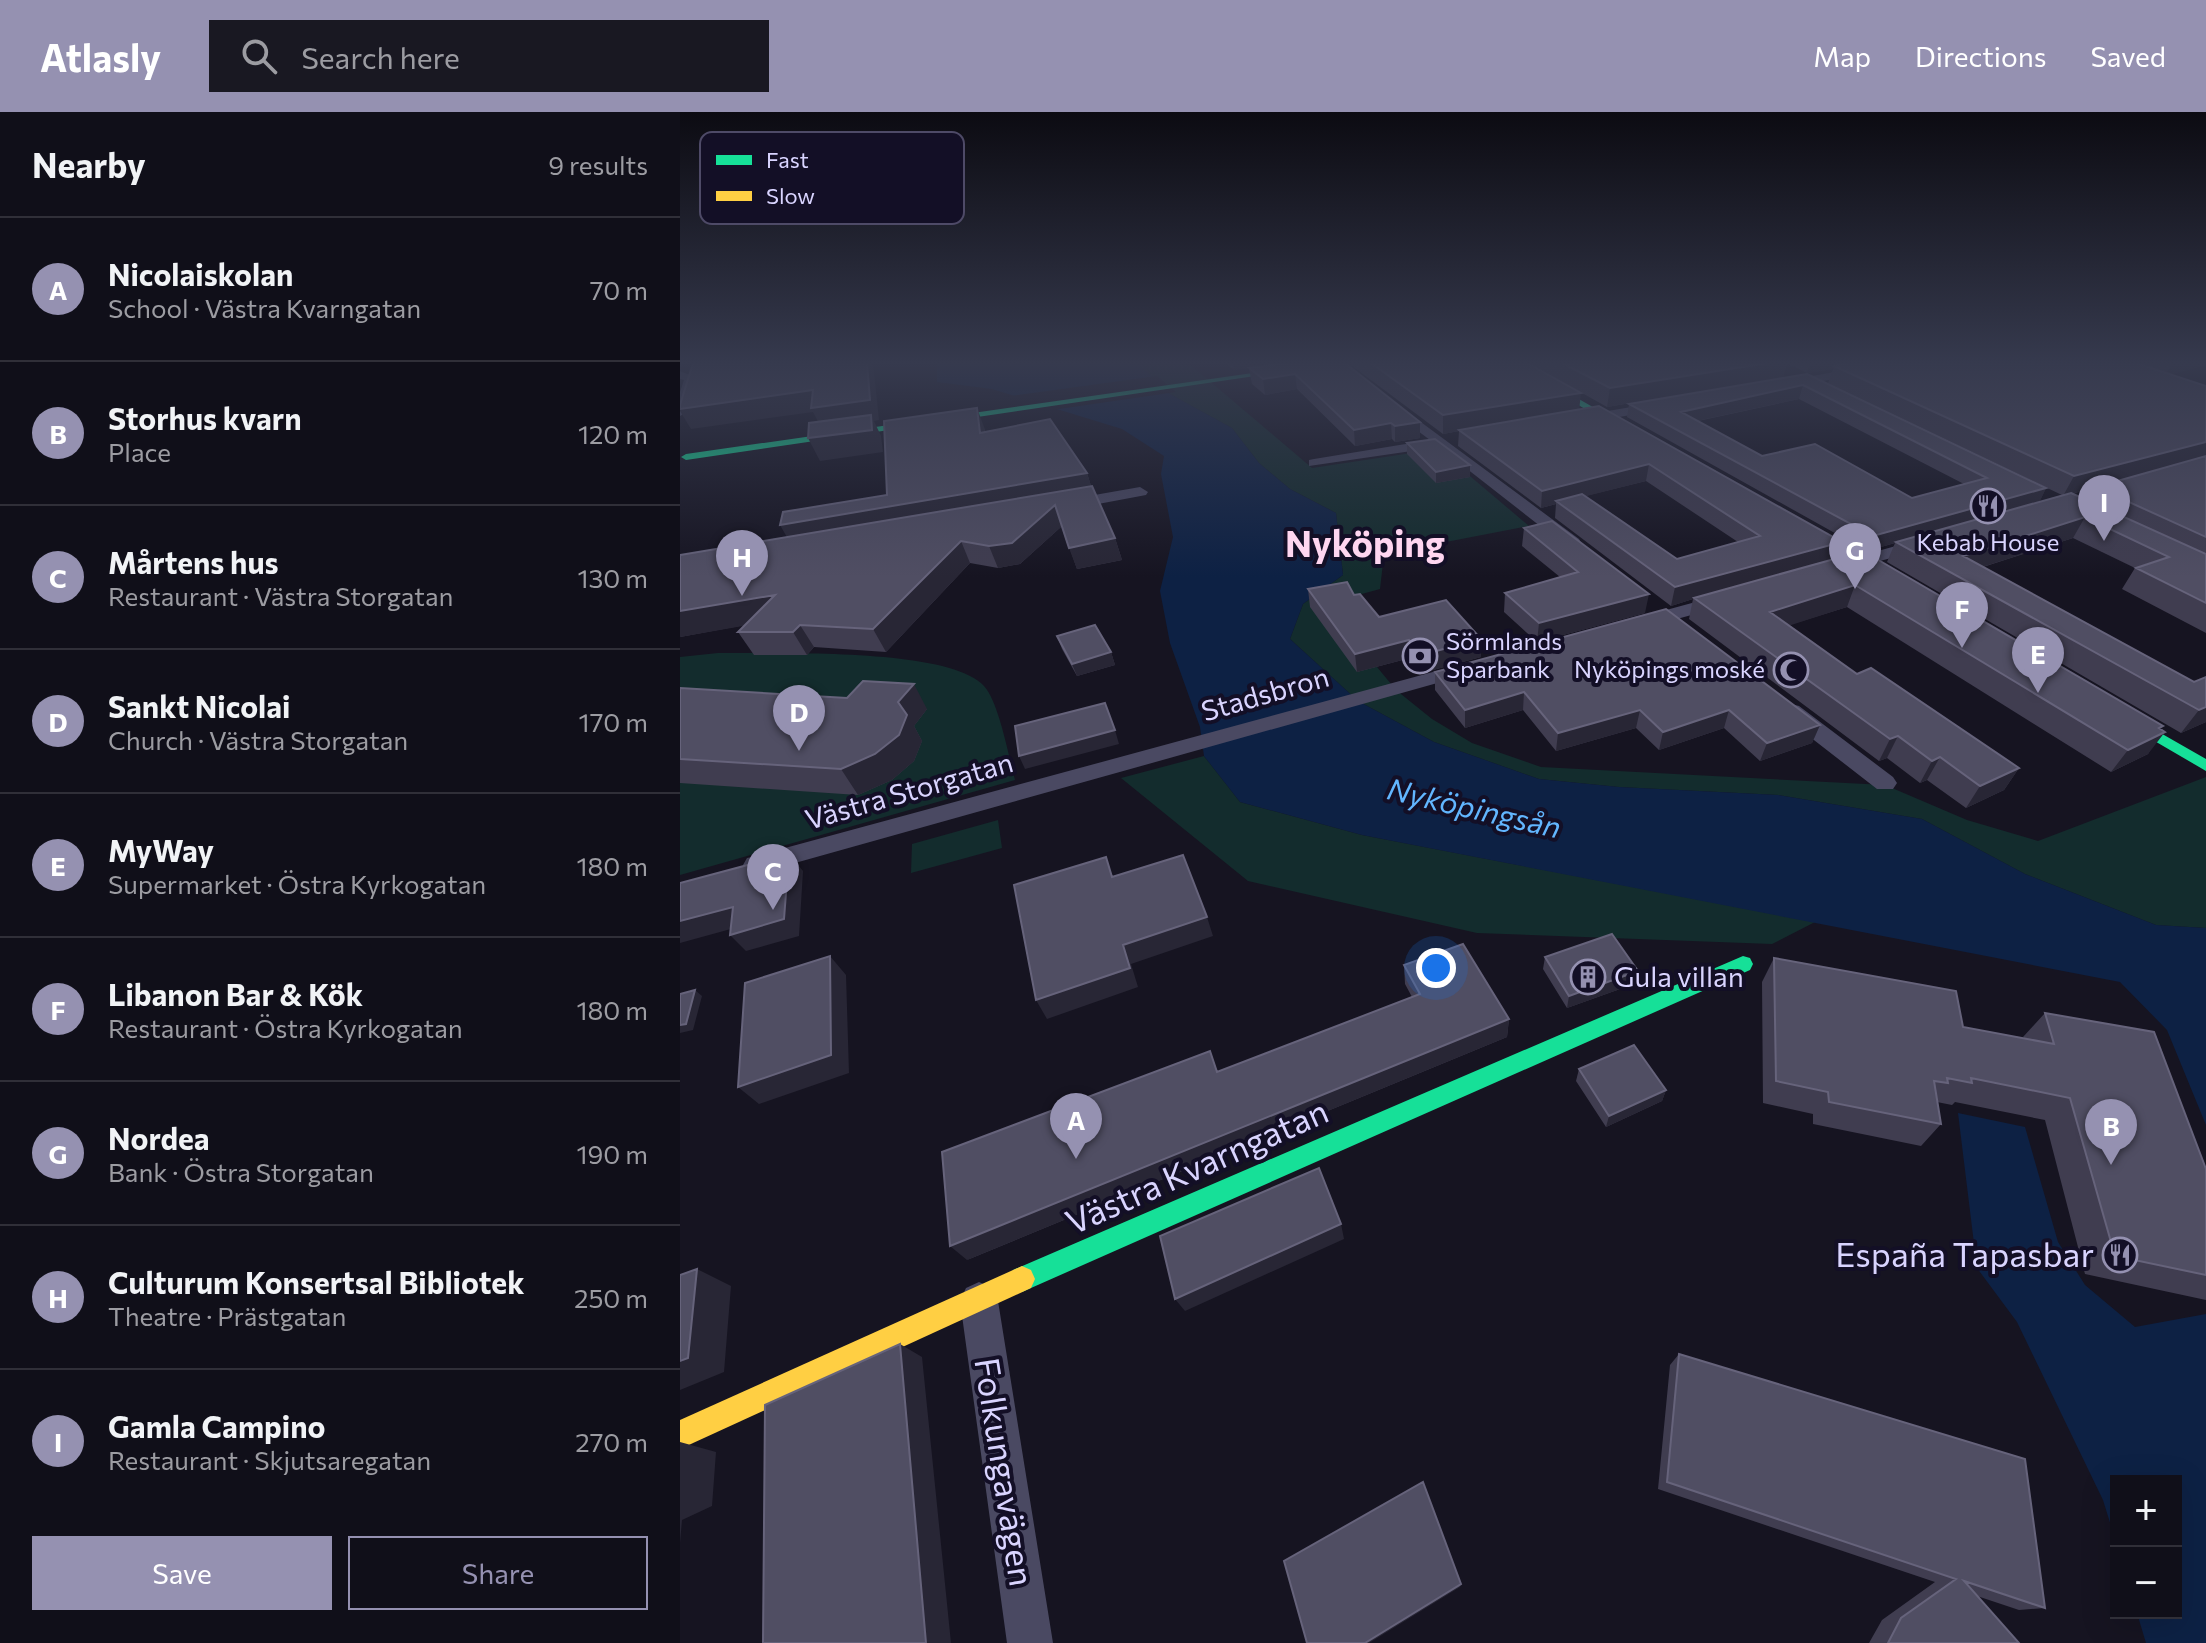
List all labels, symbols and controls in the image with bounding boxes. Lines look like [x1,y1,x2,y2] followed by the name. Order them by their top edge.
[209,20,769,92] search box
[40,33,161,80] text: Atlasly
[237,34,281,78] icon: search
[301,38,460,75] text: Search here
[1813,39,1871,73] text: Map
[1915,39,2046,73] text: Directions
[2090,39,2166,73] text: Saved
[700,132,964,224] legend
[32,143,146,185] text: Nearby
[766,146,809,173] text: Fast
[548,149,648,180] text: 9 results
[766,182,815,209] text: Slow
[108,255,293,292] text: Nicolaiskolan
[49,274,67,305] text: A
[590,274,648,305] text: 70 m
[108,292,421,323] text: School · Västra Kvarngatan
[108,399,302,436] text: Storhus kvarn
[49,418,67,449] text: B
[578,418,648,449] text: 120 m
[108,436,171,467] text: Place
[2078,475,2130,541] pin: I
[1969,487,2007,525] restaurant icon: Kebab House
[1285,520,1445,564] district label: Nyköping
[1829,523,1881,589] pin: G
[1917,527,2059,556] place label: Kebab House
[716,530,768,596] pin: H
[108,543,279,580] text: Mårtens hus
[49,562,67,593] text: C
[577,562,648,593] text: 130 m
[108,580,453,611] text: Restaurant · Västra Storgatan
[1936,582,1988,648] pin: F
[1446,626,1562,683] place label: Sörmlands Sparbank
[2012,627,2064,693] pin: E
[1401,637,1439,675] bank icon: Sörmlands Sparbank
[1772,651,1810,689] mosque icon: Nyköpings moské
[1574,654,1765,683] place label: Nyköpings moské
[1197,659,1332,727] street label: Stadsbron
[773,685,825,751] pin: D
[108,687,290,724] text: Sankt Nicolai
[48,706,68,737] text: D
[579,706,648,737] text: 170 m
[108,724,408,755] text: Church · Västra Storgatan
[801,744,1017,836] street label: Västra Storgatan
[1384,769,1565,844] water label: Nyköpingsån
[108,831,214,868] text: MyWay
[747,844,799,910] pin: C
[50,850,66,881] text: E
[576,850,648,881] text: 180 m
[108,868,486,899] text: Supermarket · Östra Kyrkogatan
[1416,948,1456,988] your location
[1569,958,1607,996] building icon: Gula villan
[1614,959,1744,993] place label: Gula villan
[108,975,363,1012] text: Libanon Bar & Kök
[50,994,66,1025] text: F
[576,994,648,1025] text: 180 m
[108,1012,463,1043] text: Restaurant · Östra Kyrkogatan
[1058,1088,1334,1242] street label: Västra Kvarngatan
[1050,1093,1102,1159] pin: A
[2085,1099,2137,1165] pin: B
[108,1119,210,1156] text: Nordea
[49,1138,67,1169] text: G
[576,1138,648,1169] text: 190 m
[108,1156,374,1187] text: Bank · Östra Storgatan
[1835,1232,2094,1274] place label: España Tapasbar
[2101,1236,2139,1274] restaurant icon: España Tapasbar
[108,1263,524,1300] text: Culturum Konsertsal Bibliotek
[48,1282,68,1313] text: H
[574,1282,648,1313] text: 250 m
[108,1300,346,1331] text: Theatre · Prästgatan
[967,1355,1045,1589] street label: Folkungavägen
[108,1407,325,1444] text: Gamla Campino
[54,1426,62,1457] text: I
[575,1426,648,1457] text: 270 m
[108,1444,431,1475] text: Restaurant · Skjutsaregatan
[2110,1475,2182,1619] map controls
[2110,1475,2182,1547] button: +
[32,1536,332,1610] button: Save
[348,1536,648,1610] button: Share
[2110,1547,2182,1619] button: −

